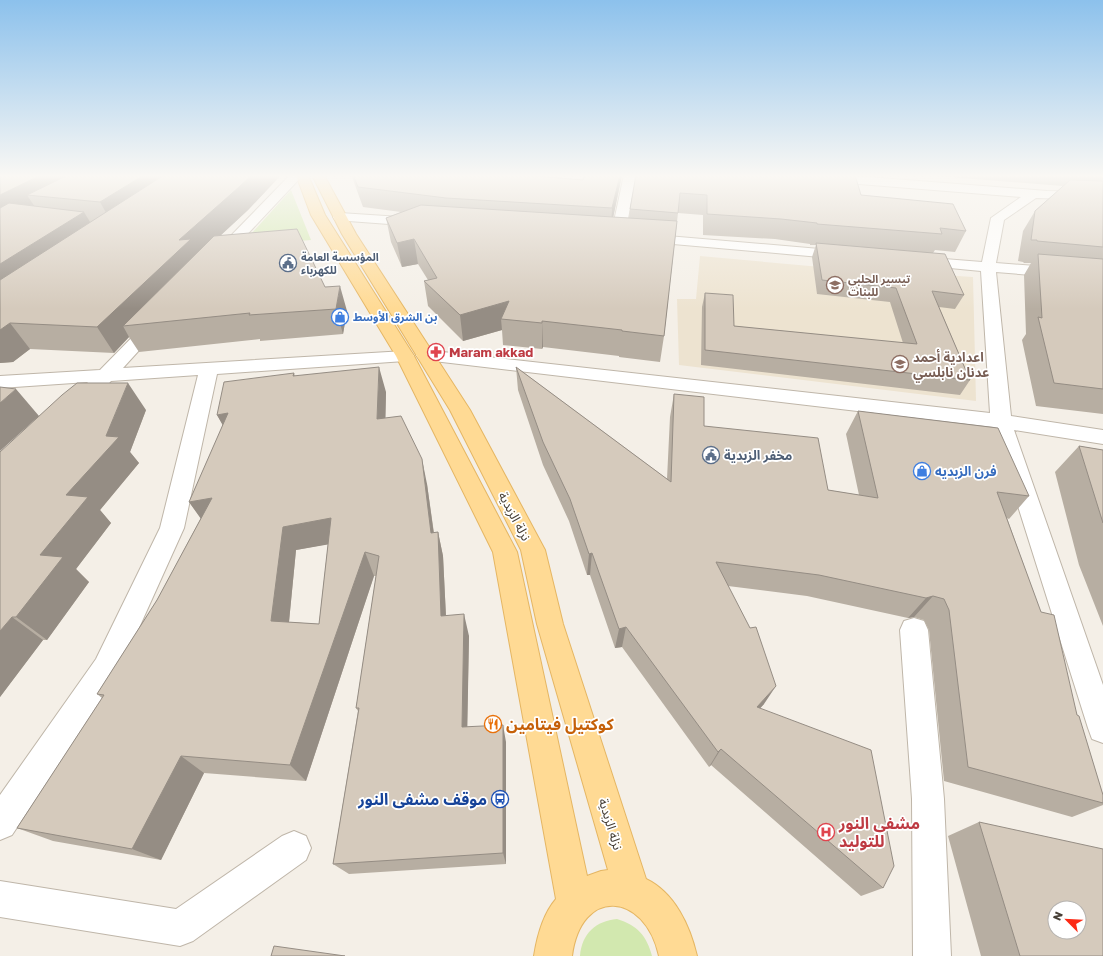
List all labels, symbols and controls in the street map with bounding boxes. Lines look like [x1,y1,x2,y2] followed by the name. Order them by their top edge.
[301,250,379,277] place label: المؤسسة العامة للكهرباء
[278,253,298,273] public building icon: المؤسسة العامة للكهرباء
[848,272,910,299] place label: تيسير الحلبي للبنات
[825,275,845,295] school or university icon: تيسير الحلبي للبنات
[330,307,350,327] shop icon: بن الشرق الأوسط
[353,310,437,324] place label: بن الشرق الأوسط
[426,342,446,362] pharmacy icon: Maram akkad
[449,344,533,360] place label: Maram akkad
[913,349,989,383] place label: اعدادية أحمد عدنان نابلسي
[890,354,910,374] school or university icon: اعدادية أحمد عدنان نابلسي
[701,445,721,465] public building icon: مخفر الزبدية
[724,447,792,463] place label: مخفر الزبدية
[912,461,932,481] shop icon: فرن الزبديه
[935,463,997,479] place label: فرن الزبديه
[495,489,535,543] street label: نزلة الزبدية
[483,714,503,734] restaurant icon: كوكتيل فيتامين
[506,714,614,734] place label: كوكتيل فيتامين
[357,789,487,809] place label: موقف مشفى النور
[490,789,510,809] bus stop icon: موقف مشفى النور
[596,796,626,852] street label: نزلة الزبدية
[838,813,920,851] place label: مشفى النور للتوليد
[816,822,836,842] hospital icon: مشفى النور للتوليد
[1047,900,1087,940] north arrow
[1050,909,1065,922] text: N

